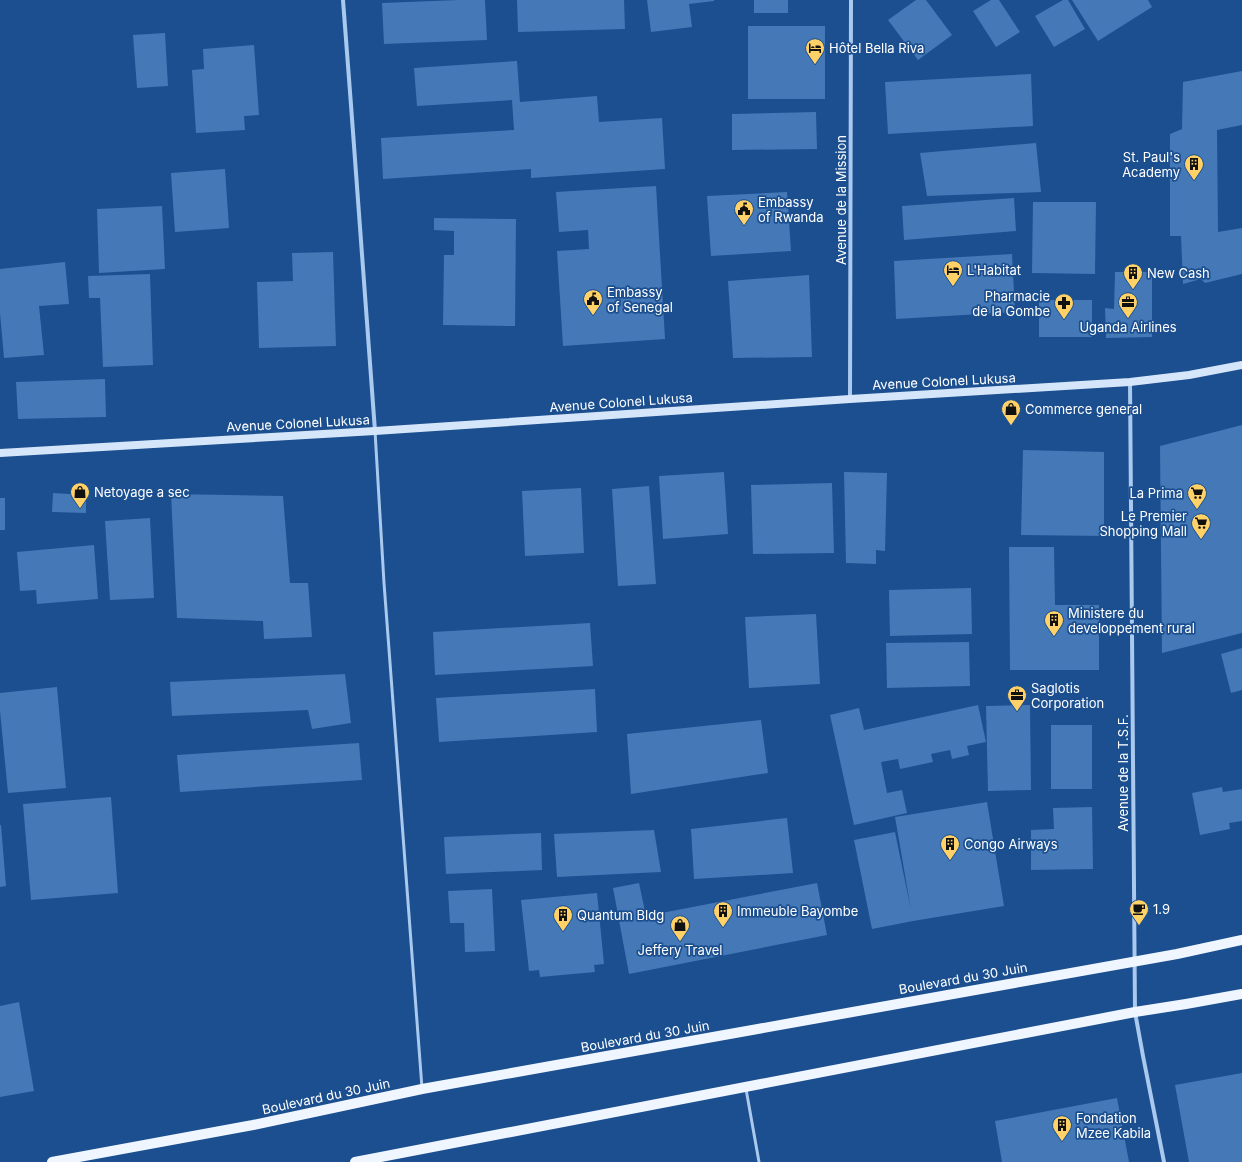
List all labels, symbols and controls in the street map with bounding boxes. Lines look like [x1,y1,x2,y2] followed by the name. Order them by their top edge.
[804,37,826,65] hotel icon: Hôtel Bella Riva
[829,40,924,56] place label: Hôtel Bella Riva
[833,135,849,265] street label: Avenue de la Mission
[1122,149,1180,180] place label: St. Paul's Academy
[1183,153,1205,181] building icon: St. Paul's Academy
[758,194,824,225] place label: Embassy of Rwanda
[733,198,755,226] public building icon: Embassy of Rwanda
[942,259,964,287] hotel icon: L'Habitat
[967,262,1021,278] place label: L'Habitat
[1122,262,1144,290] building icon: New Cash
[1147,265,1210,281] place label: New Cash
[607,284,673,315] place label: Embassy of Senegal
[582,288,604,316] public building icon: Embassy of Senegal
[972,288,1050,319] place label: Pharmacie de la Gombe
[1117,291,1139,319] office icon: Uganda Airlines
[1053,292,1075,320] pharmacy icon: Pharmacie de la Gombe
[1079,319,1177,335] place label: Uganda Airlines
[872,369,1016,393] street label: Avenue Colonel Lukusa
[549,389,693,415] street label: Avenue Colonel Lukusa
[1000,398,1022,426] shop icon: Commerce general
[1025,401,1142,417] place label: Commerce general
[226,411,370,435] street label: Avenue Colonel Lukusa
[69,481,91,509] shop icon: Netoyage a sec
[1186,482,1208,510] supermarket icon: La Prima
[94,484,190,500] place label: Netoyage a sec
[1129,485,1183,501] place label: La Prima
[1099,508,1187,539] place label: Le Premier Shopping Mall
[1190,512,1212,540] supermarket icon: Le Premier Shopping Mall
[1068,605,1195,636] place label: Ministere du developpement rural
[1043,609,1065,637] building icon: Ministere du developpement rural
[1031,680,1104,711] place label: Saglotis Corporation
[1006,684,1028,712] office icon: Saglotis Corporation
[1115,714,1131,832] street label: Avenue de la T.S.F.
[939,833,961,861] building icon: Congo Airways
[964,836,1058,852] place label: Congo Airways
[1128,898,1150,926] cafe icon: 1.9
[712,900,734,928] building icon: Immeuble Bayombe
[1153,901,1170,917] place label: 1.9
[737,903,858,919] place label: Immeuble Bayombe
[552,904,574,932] building icon: Quantum Bldg
[577,907,664,923] place label: Quantum Bldg
[669,914,691,942] shop icon: Jeffery Travel
[638,942,722,958] place label: Jeffery Travel
[897,959,1029,997] street label: Boulevard du 30 Juin
[579,1017,711,1055] street label: Boulevard du 30 Juin
[261,1075,391,1117] street label: Boulevard du 30 Juin
[1076,1110,1151,1141] place label: Fondation Mzee Kabila
[1051,1114,1073,1142] building icon: Fondation Mzee Kabila

